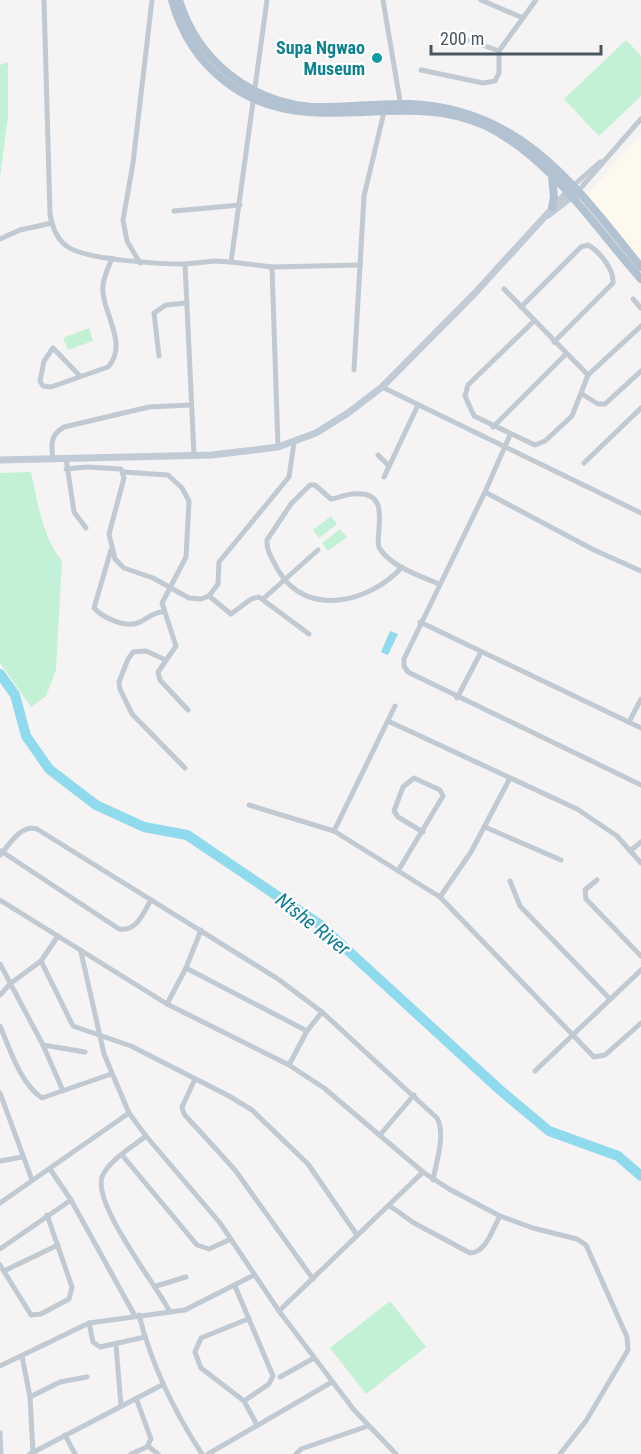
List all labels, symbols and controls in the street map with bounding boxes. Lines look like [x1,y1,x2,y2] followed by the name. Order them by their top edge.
[431,18,600,56] scale bar
[440,28,484,49] text: 200 m
[276,37,365,79] place label: Supa Ngwao Museum
[370,51,384,65] marker: Supa Ngwao Museum
[271,888,356,961] water label: Ntshe River

